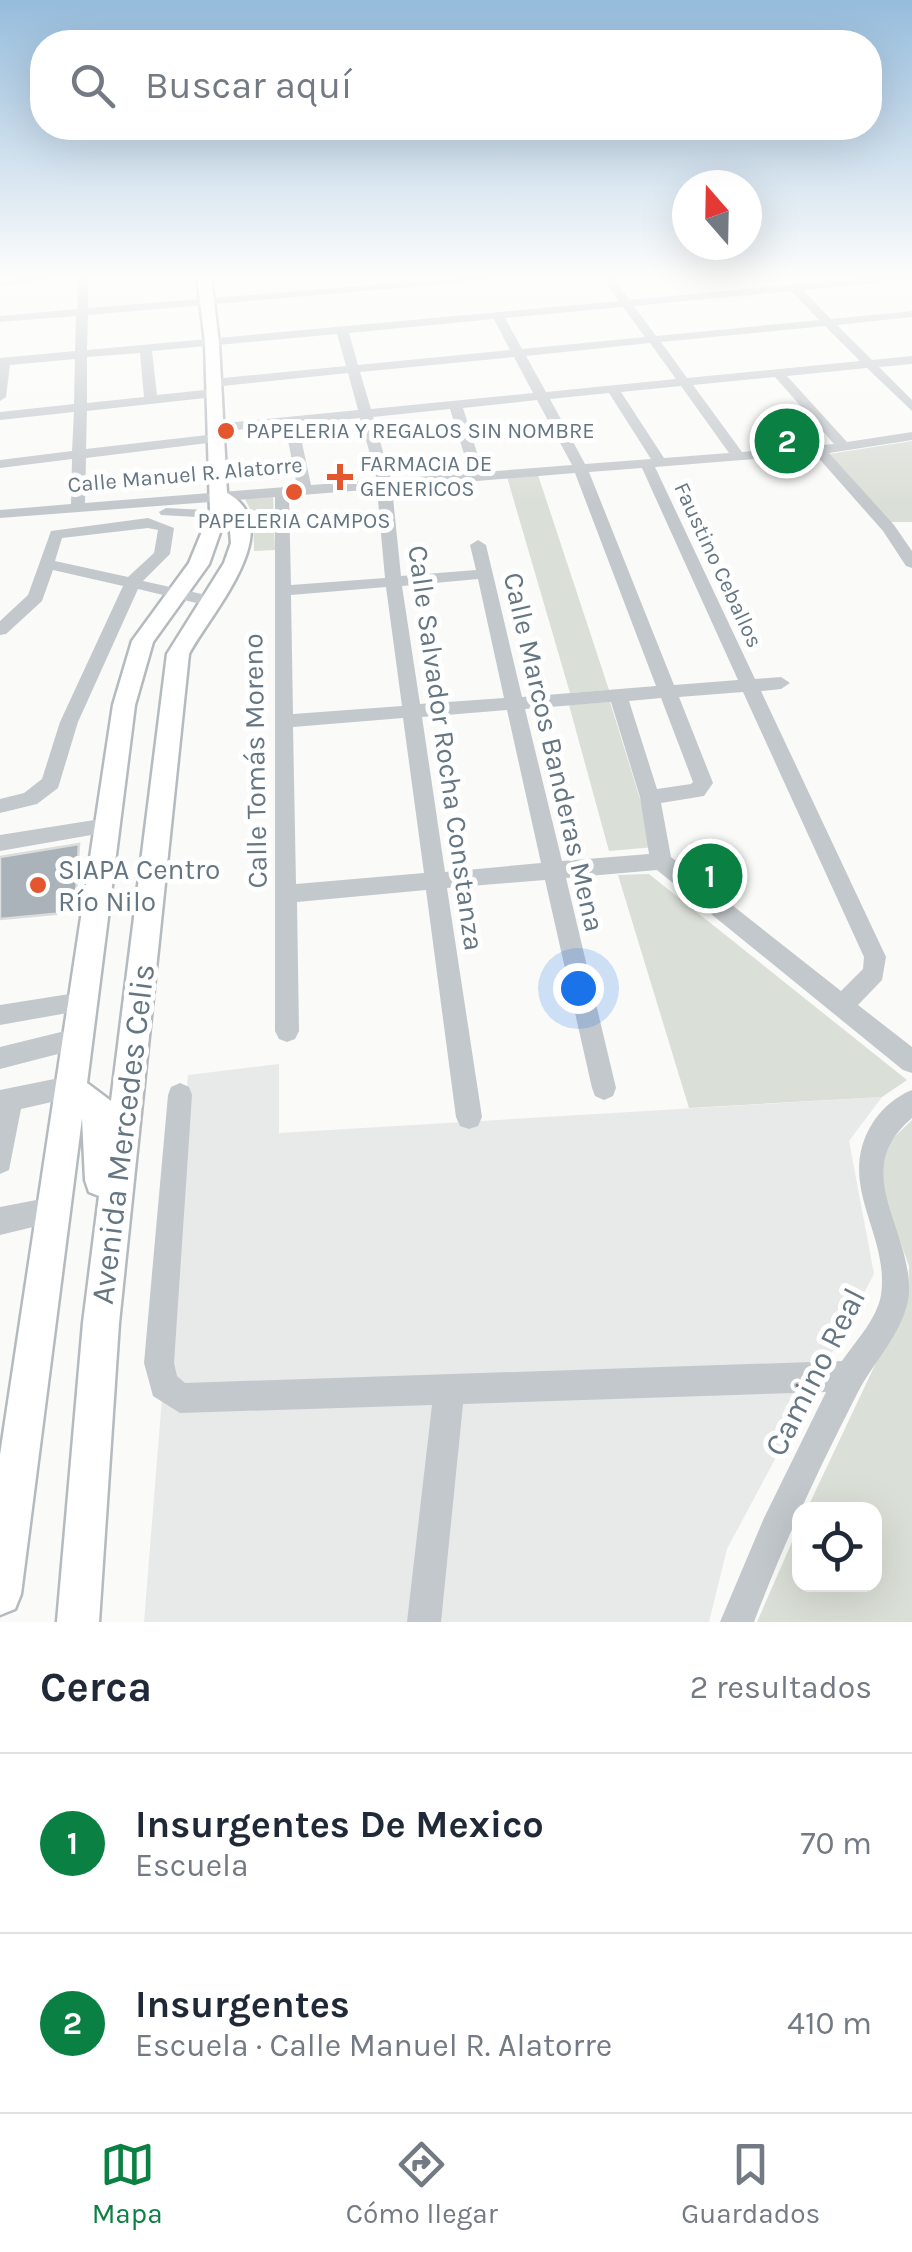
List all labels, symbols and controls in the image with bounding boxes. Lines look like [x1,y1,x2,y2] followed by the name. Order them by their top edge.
[30,30,882,140] search box
[65,58,120,113] icon: search
[145,63,352,108] text: Buscar aquí
[672,170,762,260] north arrow
[754,404,820,478] pin: 2
[246,418,595,444] place label: PAPELERIA Y REGALOS SIN NOMBRE
[215,420,237,442] marker: PAPELERIA Y REGALOS SIN NOMBRE
[360,451,492,502] place label: FARMACIA DE GENERICOS
[67,452,303,498] street label: Calle Manuel R. Alatorre
[329,466,351,488] marker: FARMACIA DE GENERICOS
[668,478,768,652] street label: Faustino Ceballos
[283,481,305,503] marker: PAPELERIA CAMPOS
[197,508,391,534] place label: PAPELERIA CAMPOS
[401,543,491,953] street label: Calle Salvador Rocha Constanza
[497,569,611,935] street label: Calle Marcos Banderas Mena
[236,633,274,889] street label: Calle Tomás Moreno
[678,838,742,914] pin: 1
[58,853,220,918] place label: SIAPA Centro Río Nilo
[27,874,49,896] marker: SIAPA Centro Río Nilo
[84,962,162,1306] street label: Avenida Mercedes Celis
[553,963,604,1014] your location
[757,1282,873,1462] street label: Camino Real
[792,1502,882,1592] map controls
[792,1502,882,1592] button: locate
[40,1662,152,1712] text: Cerca
[690,1669,872,1706] text: 2 resultados
[135,1802,544,1847] text: Insurgentes De Mexico
[67,1825,78,1862] text: 1
[800,1825,872,1862] text: 70 m
[135,1847,249,1884] text: Escuela
[135,1982,350,2027] text: Insurgentes
[63,2005,82,2042] text: 2
[787,2005,872,2042] text: 410 m
[135,2027,612,2064] text: Escuela · Calle Manuel R. Alatorre
[92,2137,163,2230] tab: Mapa
[346,2137,498,2230] tab: Cómo llegar
[681,2137,820,2230] tab: Guardados

